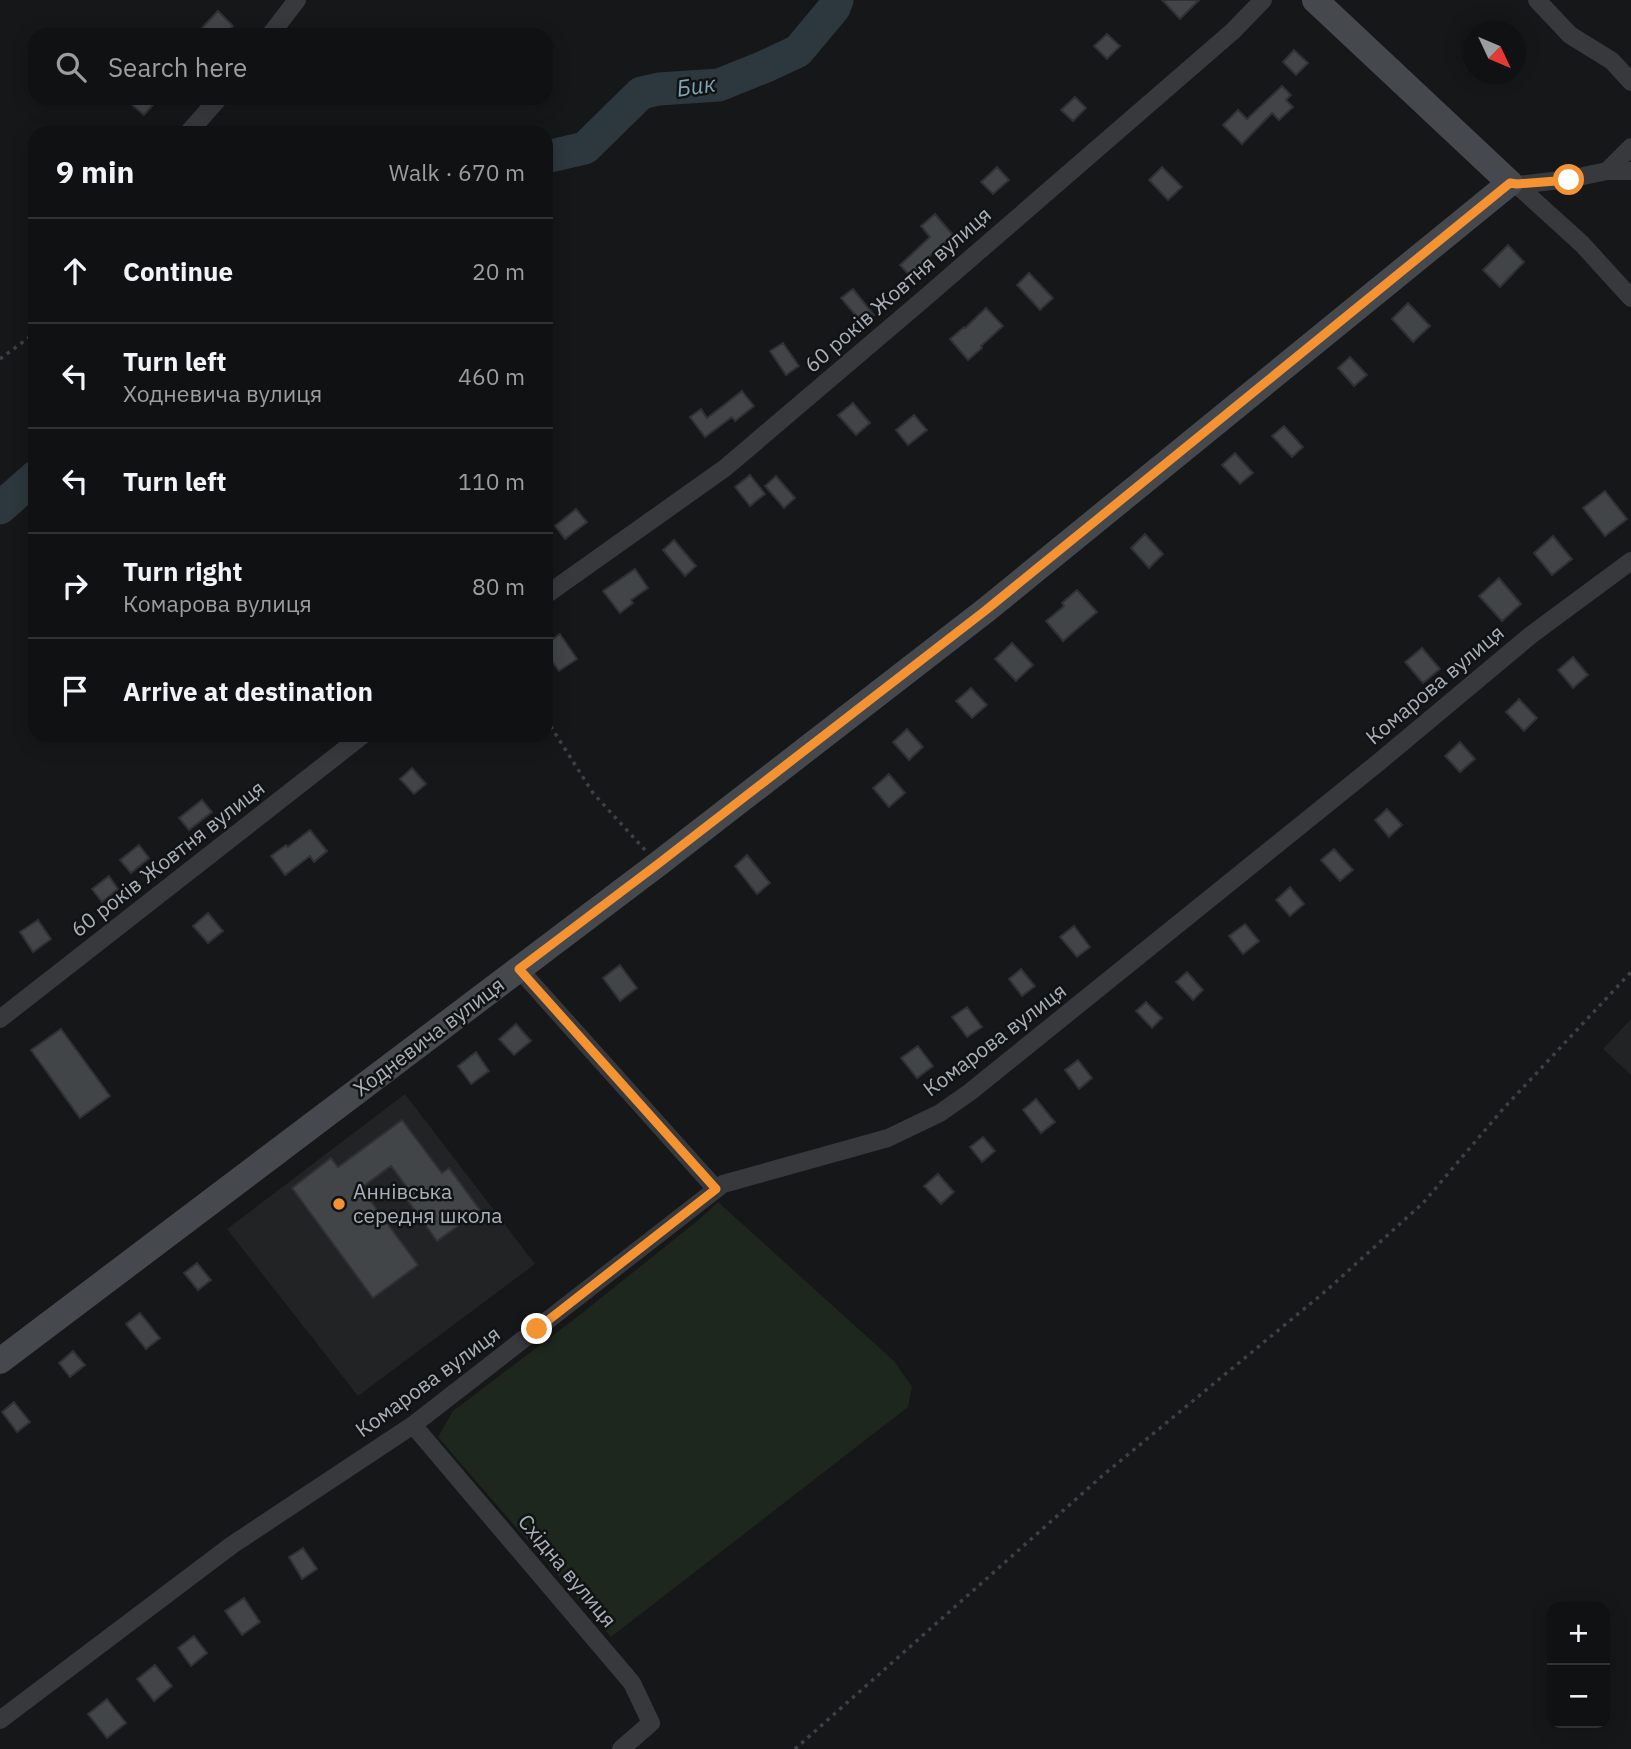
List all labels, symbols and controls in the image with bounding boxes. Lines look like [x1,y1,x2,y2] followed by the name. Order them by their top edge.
[1463,21,1526,84] north arrow
[28,28,553,105] search box
[52,48,90,86] icon: search
[108,50,247,84] text: Search here
[674,67,718,103] water label: Бик
[56,152,134,191] text: 9 min
[389,157,525,187] text: Walk · 670 m
[1553,164,1584,195] route start
[798,200,997,378] street label: 60 років Жовтня вулиця
[56,252,94,290] icon: ahead
[123,254,233,288] text: Continue
[472,256,525,286] text: 20 m
[123,344,226,378] text: Turn left
[56,357,94,395] icon: left
[458,361,525,391] text: 460 m
[123,378,322,408] text: Ходневича вулиця
[56,462,94,500] icon: left
[123,464,226,498] text: Turn left
[458,466,525,496] text: 110 m
[123,554,242,588] text: Turn right
[56,567,94,605] icon: right
[472,571,525,601] text: 80 m
[123,588,312,618] text: Комарова вулиця
[1359,618,1509,750] street label: Комарова вулиця
[56,672,94,710] icon: arrive
[123,674,373,708] text: Arrive at destination
[65,774,270,943] street label: 60 років Жовтня вулиця
[347,970,509,1102] street label: Ходневича вулиця
[917,976,1072,1102] street label: Комарова вулиця
[353,1177,502,1229] place label: Аннівська середня школа
[331,1196,347,1212] marker: Аннівська середня школа
[521,1313,552,1344] route end
[349,1319,505,1443] street label: Комарова вулиця
[512,1508,623,1633] street label: Східна вулиця
[1547,1602,1610,1728] map controls
[1547,1602,1610,1665] button: +
[1547,1665,1610,1728] button: −

